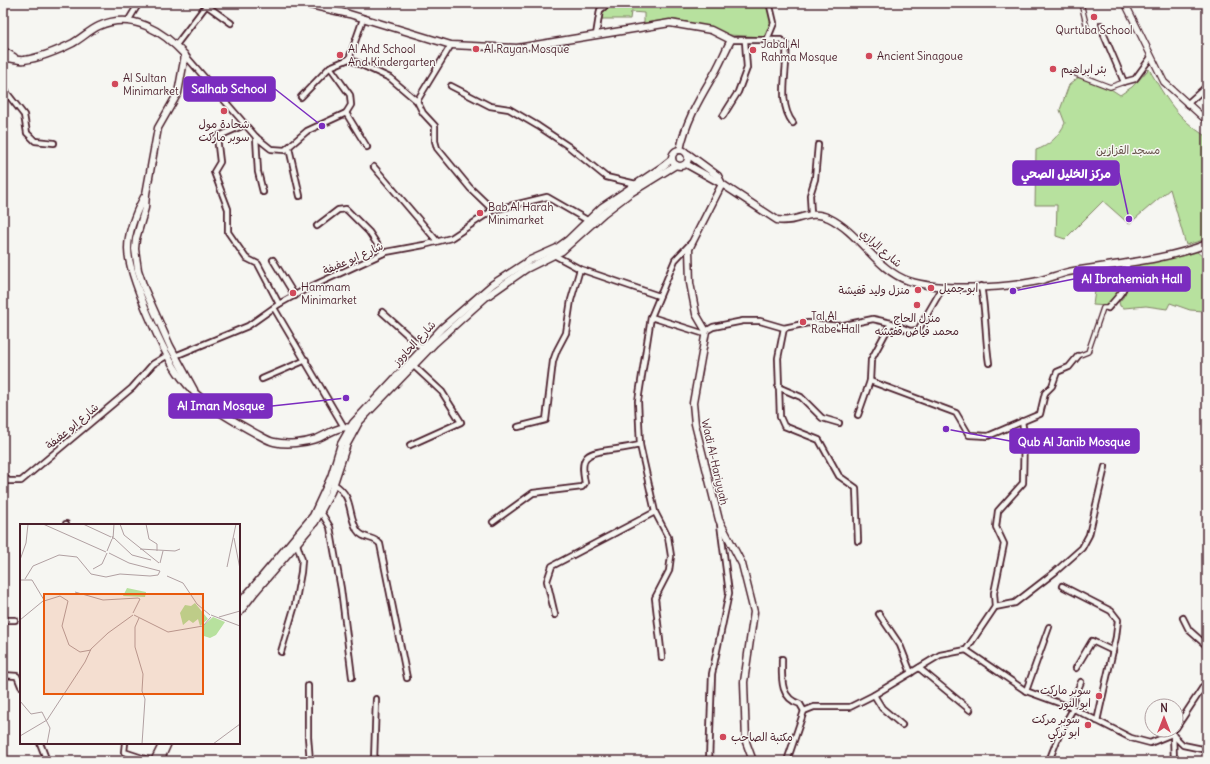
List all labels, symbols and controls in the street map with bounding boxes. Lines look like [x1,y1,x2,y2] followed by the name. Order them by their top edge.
[1089,12,1099,22] marker: Qurtuba School
[1055,23,1133,37] place label: Qurtuba School
[761,37,838,64] place label: Jabal Al Rahma Mosque
[348,42,436,69] place label: Al Ahd School And Kindergarten
[484,42,569,56] place label: Al Rayan Mosque
[471,44,481,54] marker: Al Rayan Mosque
[748,45,758,55] marker: Jabal Al Rahma Mosque
[877,49,963,63] place label: Ancient Sinagoue
[335,50,345,60] marker: Al Ahd School And Kindergarten
[864,51,874,61] marker: Ancient Sinagoue
[1061,62,1107,78] place label: بئر ابراهيم
[1048,64,1058,74] marker: بئر ابراهيم
[123,71,179,98] place label: Al Sultan Minimarket
[184,77,275,101] callout: Salhab School
[110,79,120,89] marker: Al Sultan Minimarket
[191,81,267,96] text: Salhab School
[219,106,229,116] marker: شحادة مول سوبر ماركت
[199,117,250,145] place label: شحادة مول سوبر ماركت
[1096,143,1160,157] park label: مسجد القزازين
[1013,161,1119,185] callout: مركز الخليل الصحي
[1021,166,1111,185] text: مركز الخليل الصحي
[488,200,554,227] place label: Bab Al Harah Minimarket
[475,208,485,218] marker: Bab Al Harah Minimarket
[856,226,905,272] street label: شارع الرازي
[321,238,386,279] street label: شارع ابو عفيفة
[1074,267,1190,291] callout: Al Ibrahemiah Hall
[1082,271,1183,286] text: Al Ibrahemiah Hall
[301,280,357,307] place label: Hammam Minimarket
[939,281,978,296] place label: ابو جميل
[838,283,910,297] place label: منزل وليد قفيشة
[926,283,936,293] marker: ابو جميل
[913,285,923,295] marker: منزل وليد قفيشة
[288,288,298,298] marker: Hammam Minimarket
[912,300,922,310] marker: منزل الحاج محمد فياض قفيشه
[811,309,860,336] place label: Tal Al Rabe' Hall
[875,311,959,338] place label: منزل الحاج محمد فياض قفيشه
[798,317,808,327] marker: Tal Al Rabe' Hall
[389,318,440,371] street label: شارع الحاووز
[169,394,272,418] callout: Al Iman Mosque
[177,398,265,414] text: Al Iman Mosque
[43,400,103,454] street label: شارع ابو عفيفة
[698,418,732,506] street label: Wadi Al-Hariyyah
[1010,429,1139,453] callout: Qub Al Janib Mosque
[1018,434,1131,450] text: Qub Al Janib Mosque
[20,524,240,744] inset map
[1040,683,1091,711] place label: سوبر ماركت ابو النور
[1094,691,1104,701] marker: سوبر ماركت ابو النور
[1144,698,1184,738] north arrow
[1160,701,1168,715] text: N
[1032,712,1080,743] place label: سوبر مركت ابو تركي
[1083,720,1093,730] marker: سوبر مركت ابو تركي
[731,730,793,745] place label: مكتبة الصاحب
[718,732,728,742] marker: مكتبة الصاحب

